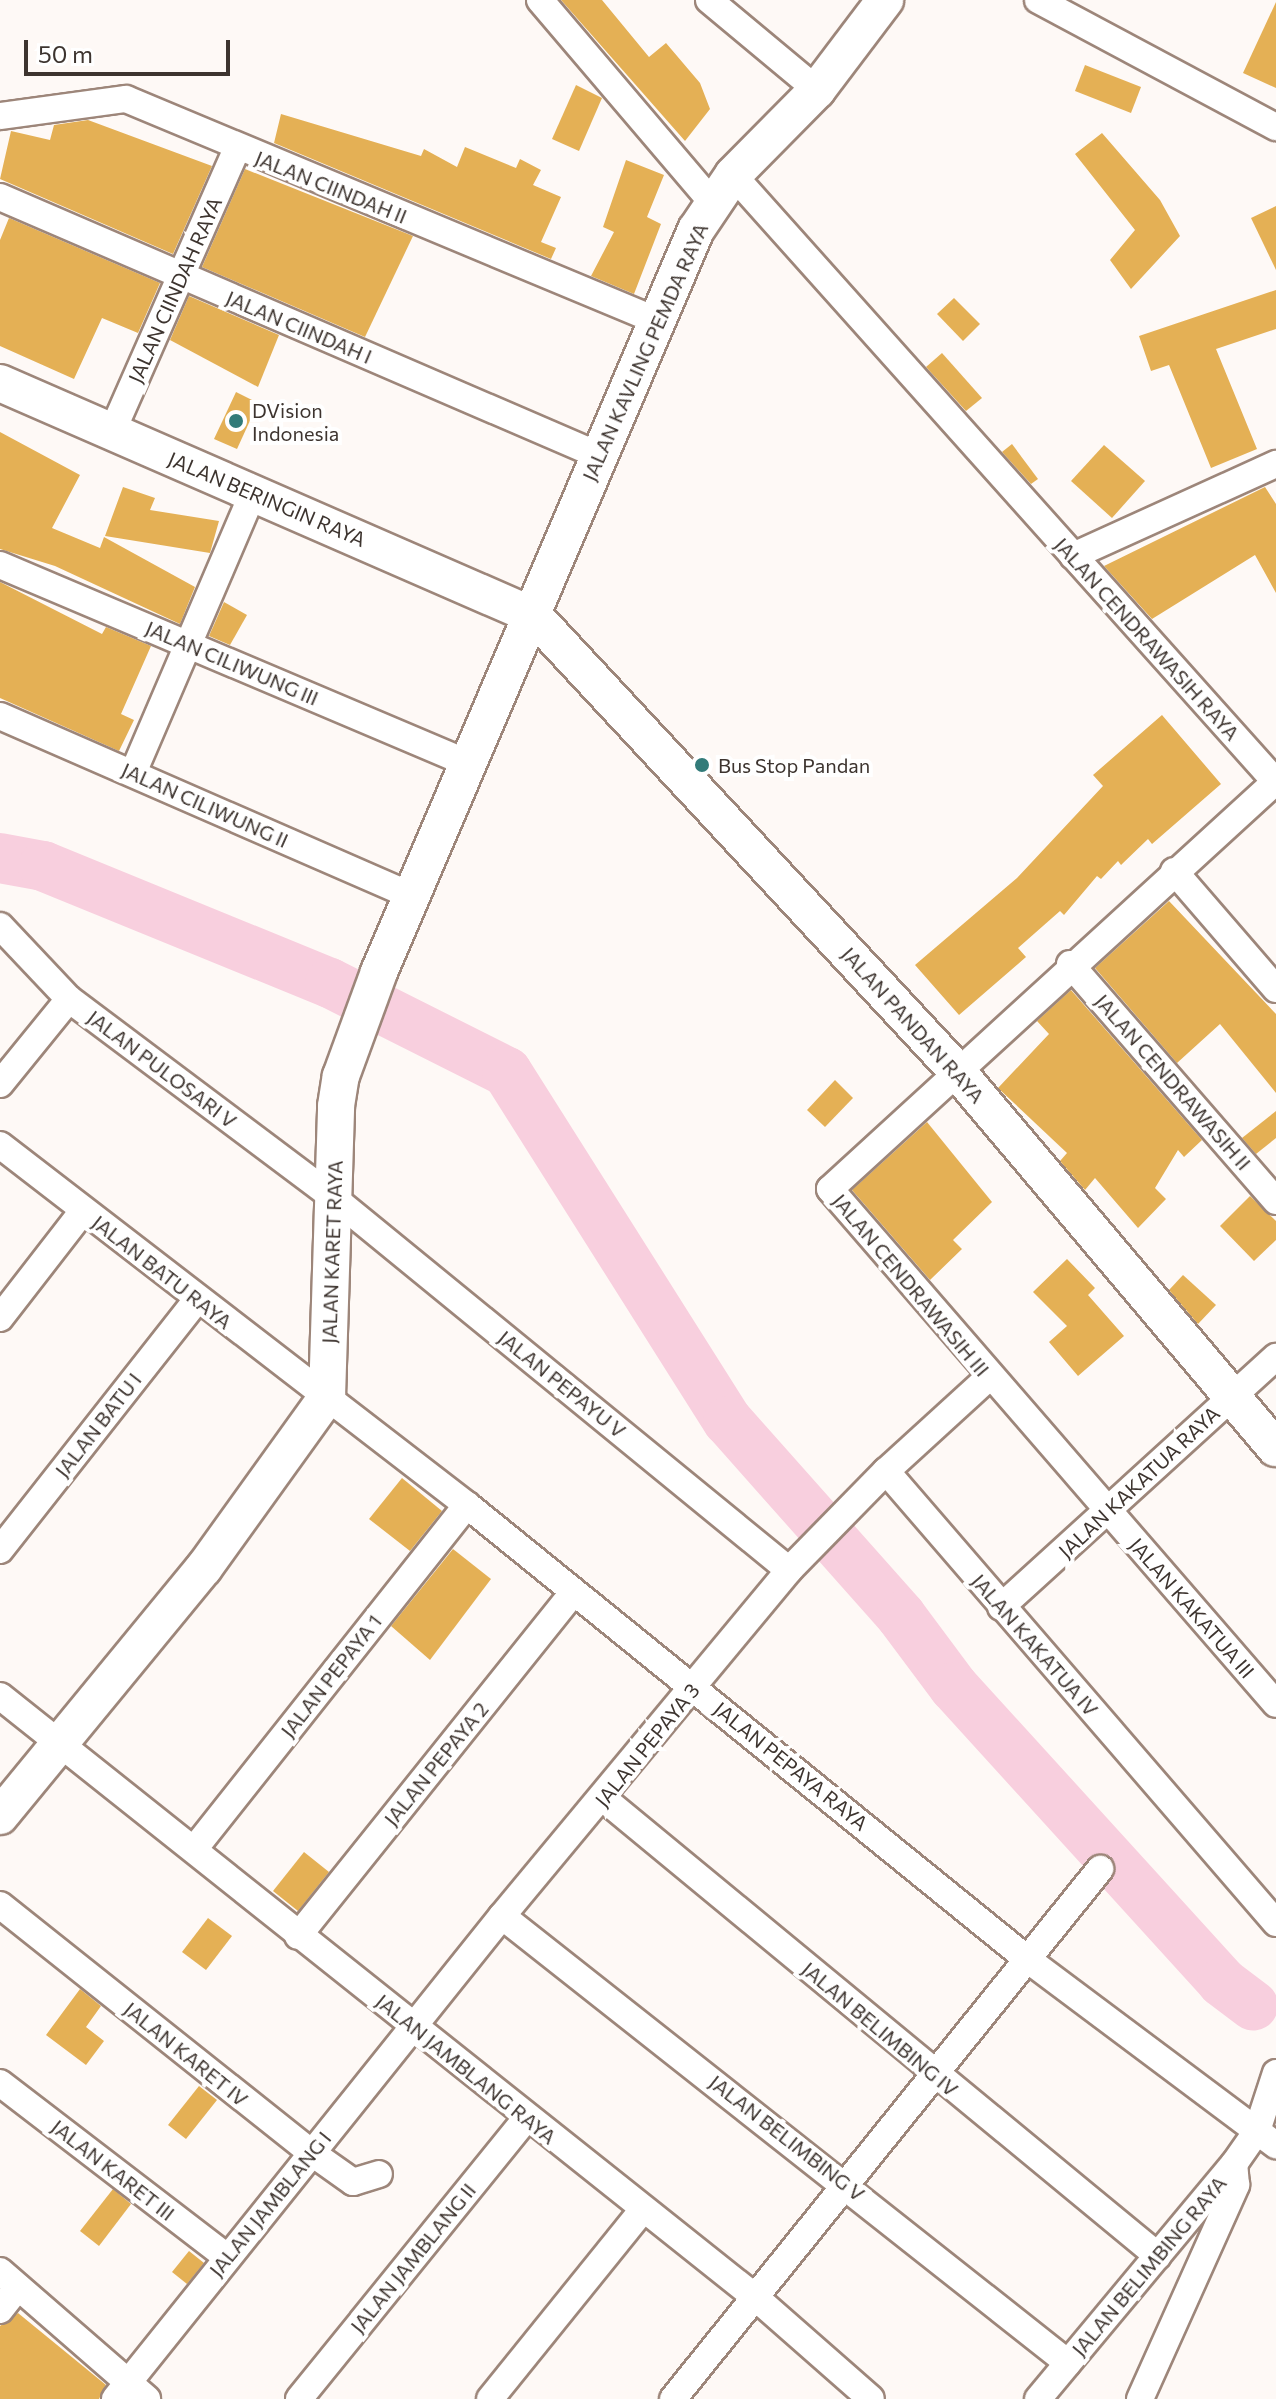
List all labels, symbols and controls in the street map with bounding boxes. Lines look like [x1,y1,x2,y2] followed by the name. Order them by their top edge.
[28,24,234,74] scale bar
[38,39,93,68] text: 50 m
[252,146,410,228] street label: JALAN CIINDAH II
[123,193,227,387] street label: JALAN CIINDAH RAYA
[577,219,713,485] street label: JALAN KAVLING PEMDA RAYA
[222,285,376,369] street label: JALAN CIINDAH I
[252,398,339,445] place label: DVision Indonesia
[227,412,245,430] marker: DVision Indonesia
[165,446,369,552] street label: JALAN BERINGIN RAYA
[1050,533,1244,745] street label: JALAN CENDRAWASIH RAYA
[142,616,322,710] street label: JALAN CILIWUNG III
[718,753,870,777] place label: Bus Stop Pandan
[693,756,711,774] marker: Bus Stop Pandan
[118,757,292,853] street label: JALAN CILIWUNG II
[837,942,989,1108] street label: JALAN PANDAN RAYA
[1090,989,1256,1175] street label: JALAN CENDRAWASIH II
[83,1005,241,1133] street label: JALAN PULOSARI V
[317,1160,347,1344] street label: JALAN KARET RAYA
[828,1189,994,1381] street label: JALAN CENDRAWASIH III
[87,1210,237,1334] street label: JALAN BATU RAYA
[493,1325,631,1443] street label: JALAN PEPAYU V
[50,1368,146,1482] street label: JALAN BATU I
[1053,1401,1225,1563] street label: JALAN KAKATUA RAYA
[1125,1533,1259,1683] street label: JALAN KAKATUA III
[967,1569,1103,1721] street label: JALAN KAKATUA IV
[276,1610,386,1742] street label: JALAN PEPAYA 1
[590,1678,704,1812] street label: JALAN PEPAYA 3
[379,1697,493,1831] street label: JALAN PEPAYA 2
[709,1697,873,1835] street label: JALAN PEPAYA RAYA
[797,1957,963,2101] street label: JALAN BELIMBING IV
[371,1989,561,2149] street label: JALAN JAMBLANG RAYA
[119,1997,253,2111] street label: JALAN KARET IV
[705,2070,869,2206] street label: JALAN BELIMBING V
[47,2114,179,2226] street label: JALAN KARET III
[204,2127,336,2281] street label: JALAN JAMBLANG I
[1067,2171,1231,2361] street label: JALAN BELIMBING RAYA
[345,2178,481,2338] street label: JALAN JAMBLANG II

